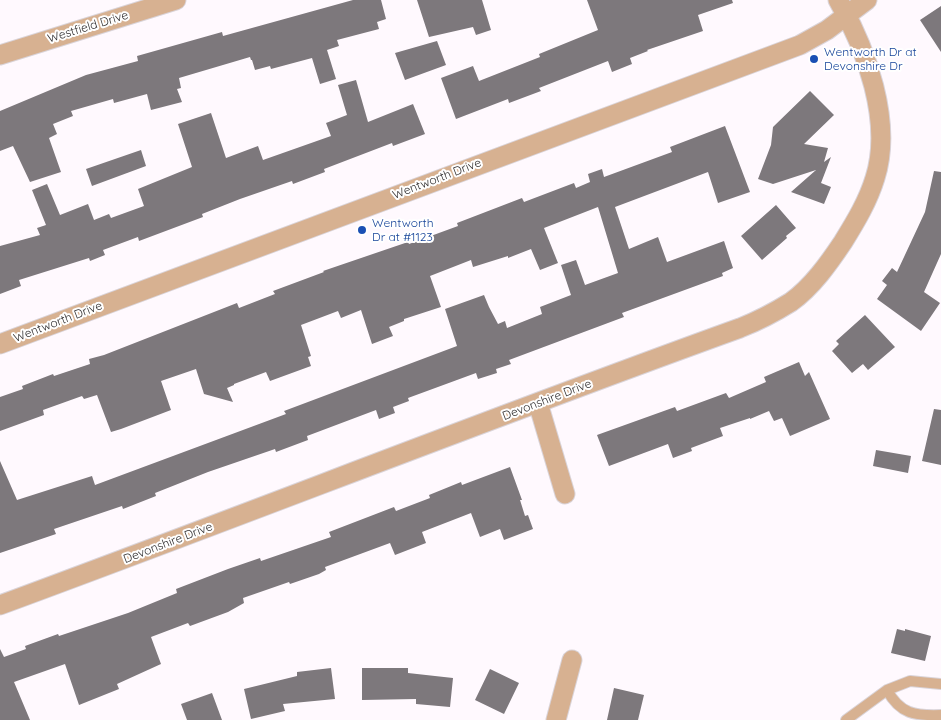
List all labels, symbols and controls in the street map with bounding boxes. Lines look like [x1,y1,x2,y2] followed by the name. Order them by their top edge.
[46,8,130,46] street label: Westfield Drive
[824,45,917,73] place label: Wentworth Dr at Devonshire Dr
[808,53,820,65] marker: Wentworth Dr at Devonshire Dr
[391,156,483,202] street label: Wentworth Drive
[372,216,433,244] place label: Wentworth Dr at #1123
[356,224,368,236] marker: Wentworth Dr at #1123
[12,299,104,345] street label: Wentworth Drive
[500,376,594,424] street label: Devonshire Drive
[121,519,215,567] street label: Devonshire Drive

